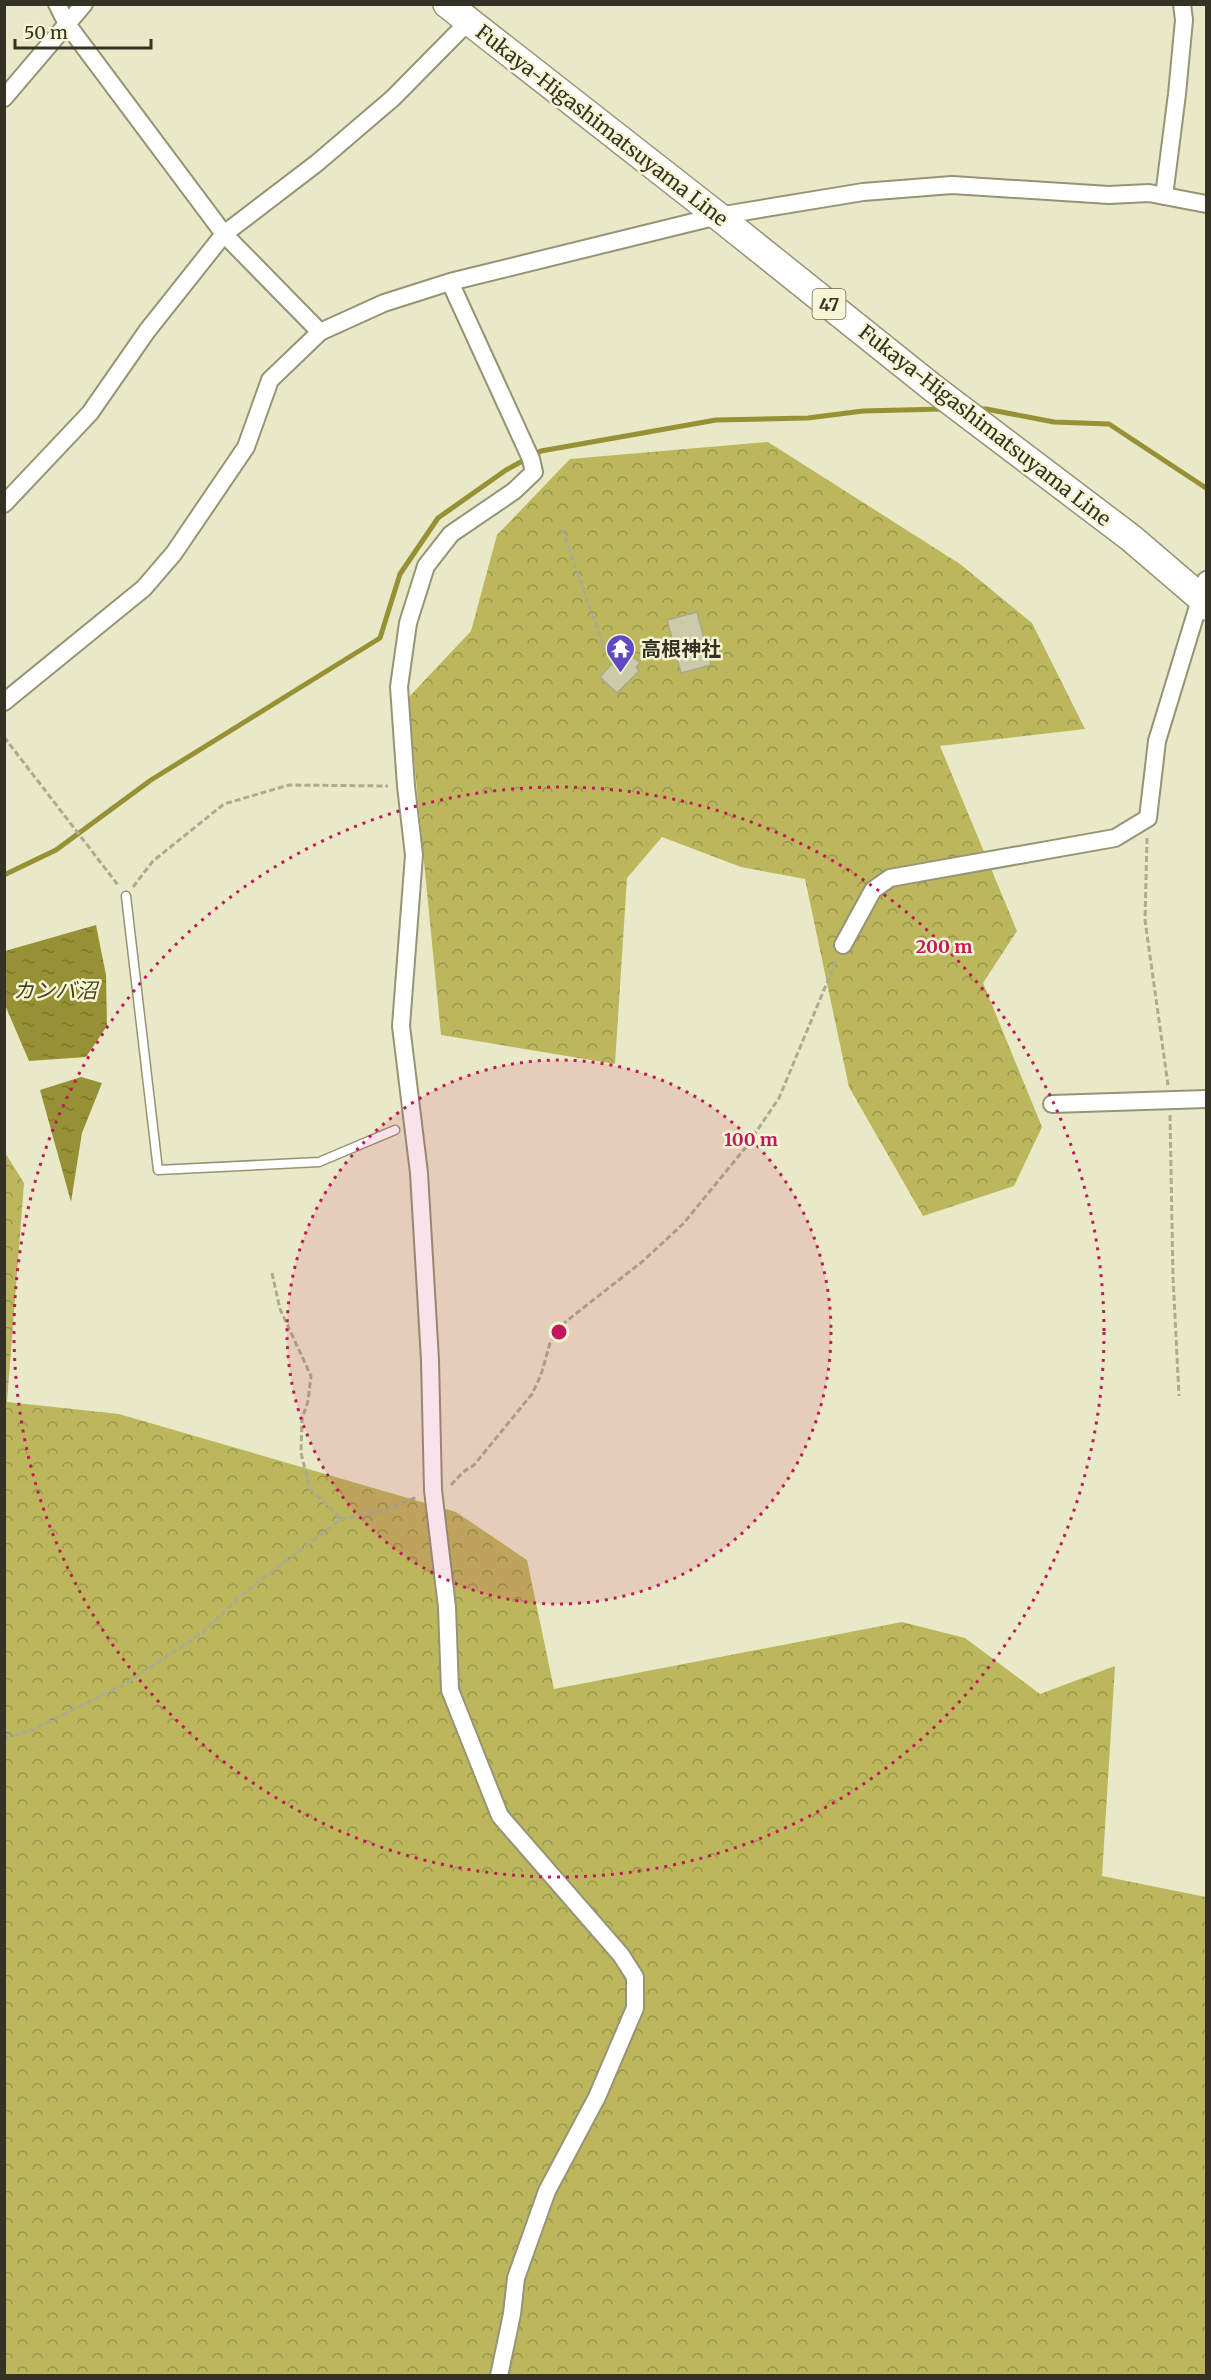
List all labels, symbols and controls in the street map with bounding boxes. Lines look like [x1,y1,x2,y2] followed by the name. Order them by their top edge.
[15,12,152,50] scale bar
[471,19,733,231] street label: Fukaya-Higashimatsuyama Line
[24,21,68,44] text: 50 m
[812,289,846,319] road number: 47
[854,319,1116,531] street label: Fukaya-Higashimatsuyama Line
[604,632,636,674] temple icon: 高根神社
[641,636,721,661] place label: 高根神社
[916,935,972,958] text: 200 m
[13,977,100,1004] water label: カンバ沼
[724,1128,778,1151] text: 100 m
[549,1322,569,1342] centre of rings

